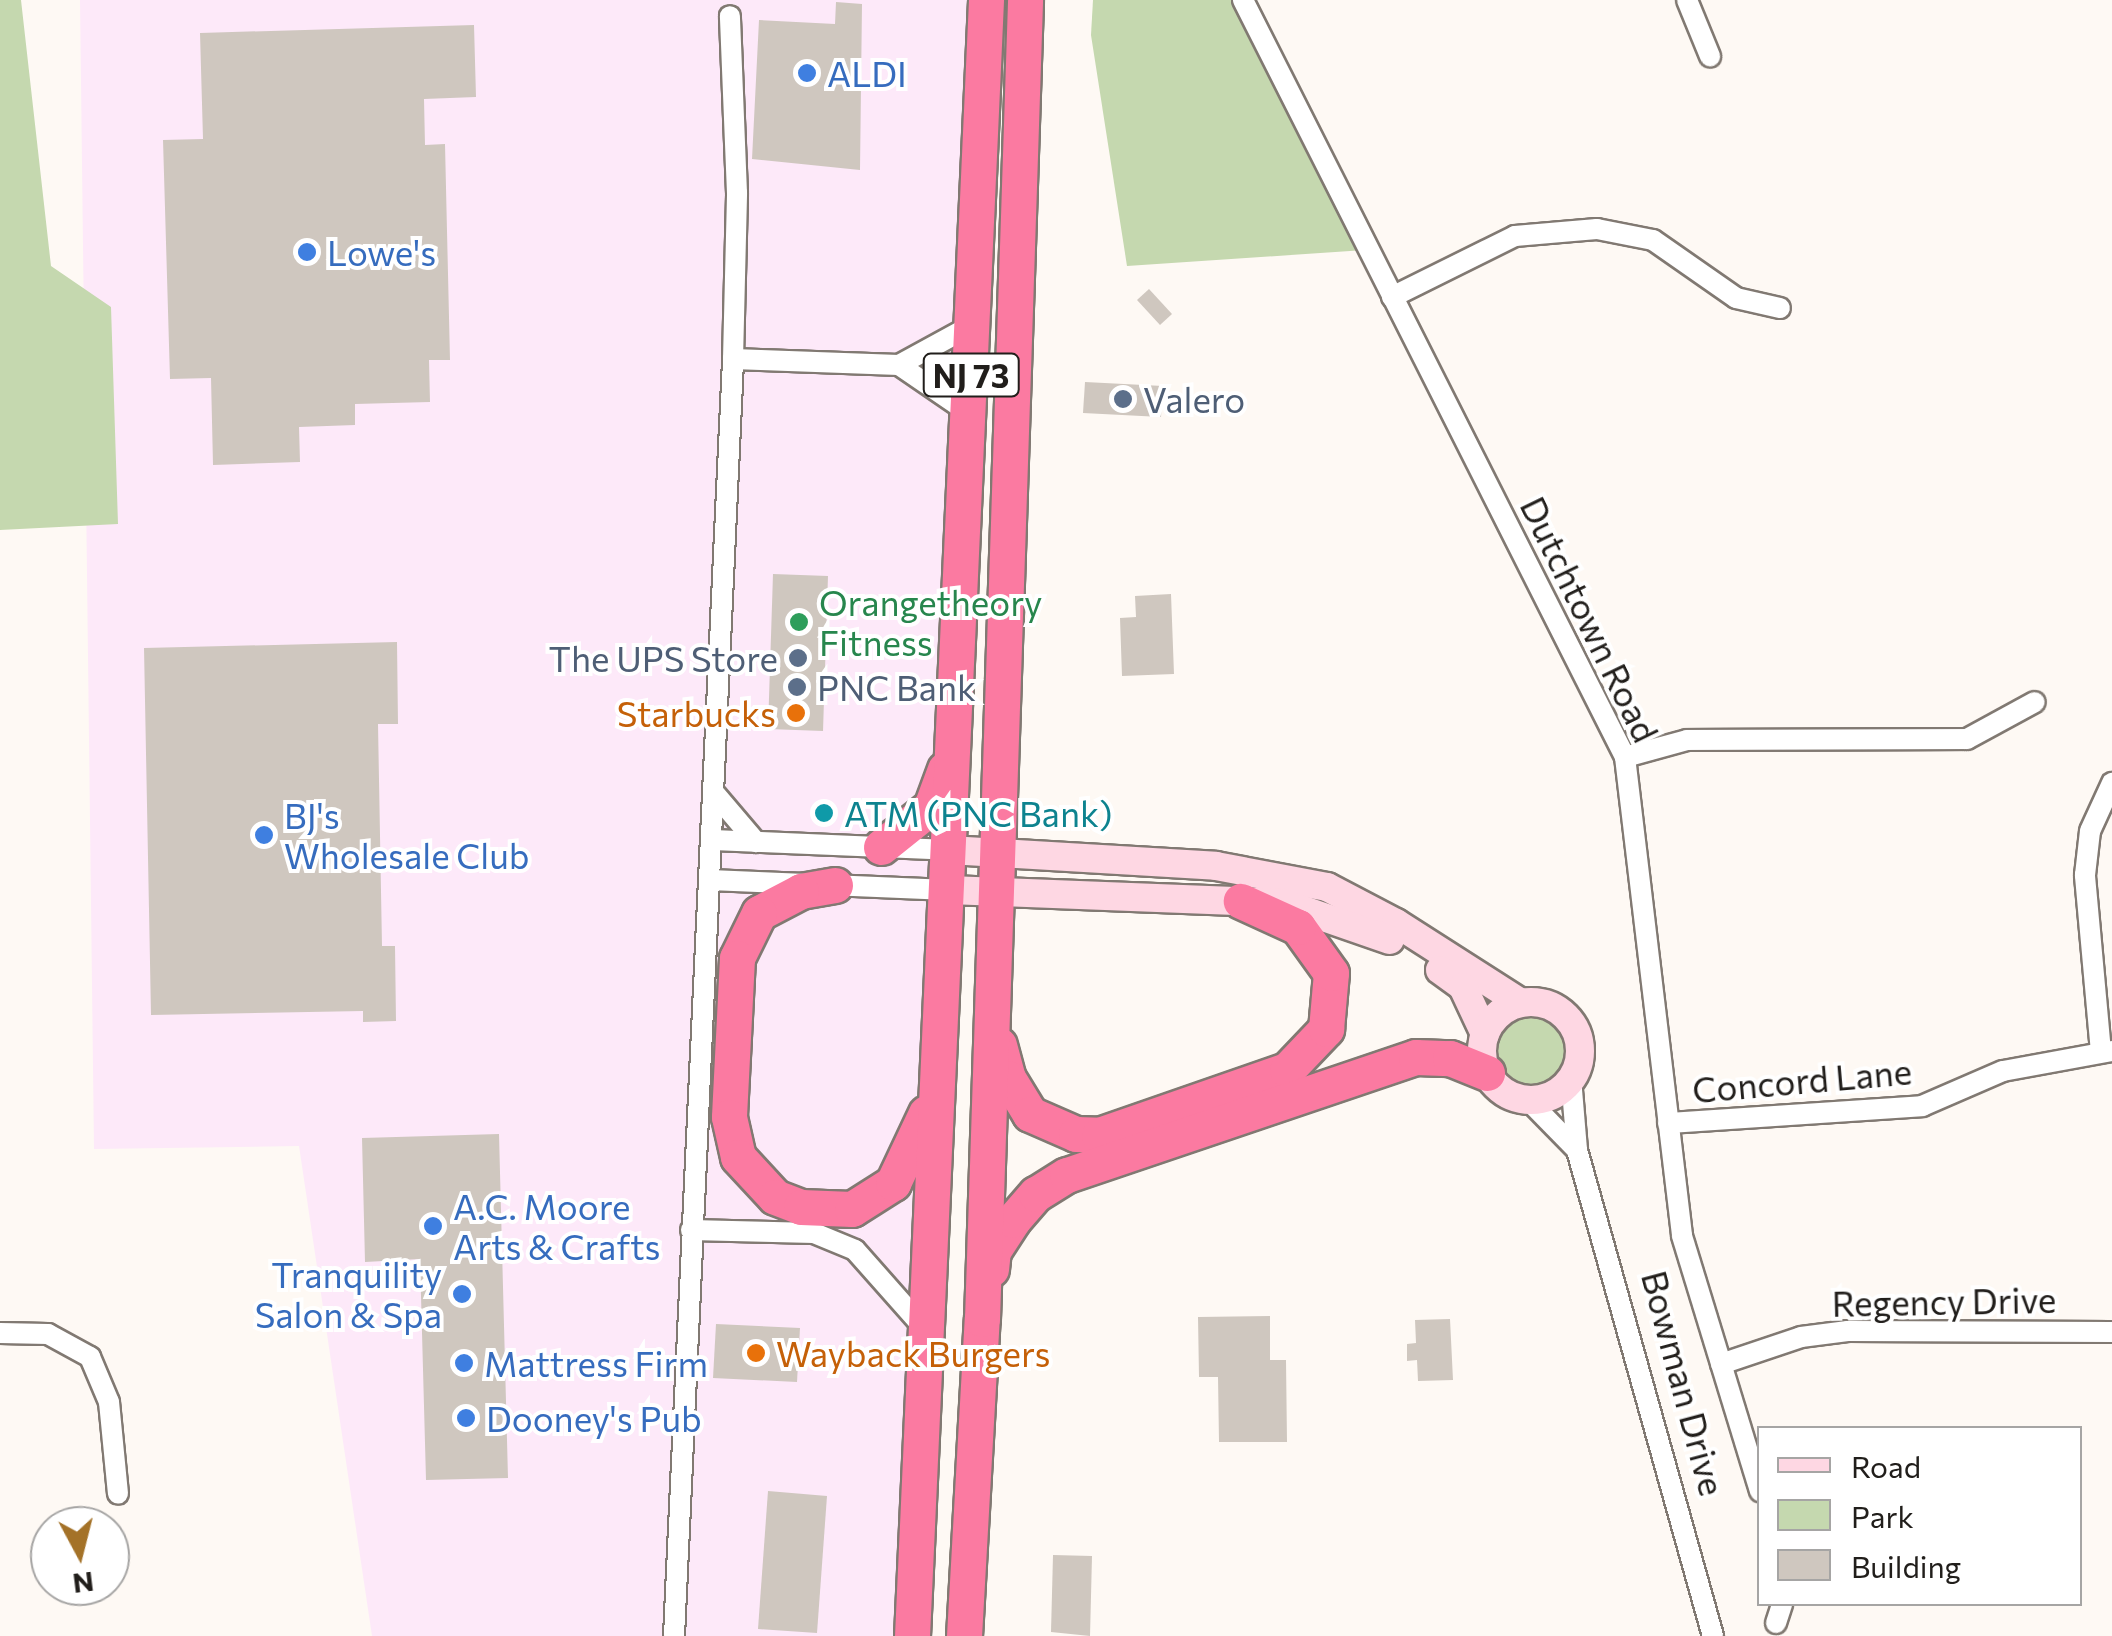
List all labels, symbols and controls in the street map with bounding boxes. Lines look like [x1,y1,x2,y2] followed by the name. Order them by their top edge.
[827,52,907,94] place label: ALDI
[796,62,818,84] marker: ALDI
[327,231,436,273] place label: Lowe's
[296,241,318,263] marker: Lowe's
[921,348,1021,402] road number: NJ 73
[1143,378,1245,420] place label: Valero
[1112,388,1134,410] marker: Valero
[1512,489,1668,749] street label: Dutchtown Road
[819,581,1042,663] place label: Orangetheory Fitness
[788,611,810,633] marker: Orangetheory Fitness
[549,637,778,679] place label: The UPS Store
[787,647,809,669] marker: The UPS Store
[817,666,976,708] place label: PNC Bank
[786,676,808,698] marker: PNC Bank
[617,692,776,734] place label: Starbucks
[785,702,807,724] marker: Starbucks
[844,792,1112,834] place label: ATM (PNC Bank)
[284,794,529,876] place label: BJ's Wholesale Club
[813,802,835,824] marker: ATM (PNC Bank)
[253,824,275,846] marker: BJ's Wholesale Club
[1690,1049,1914,1111] street label: Concord Lane
[453,1185,661,1267] place label: A.C. Moore Arts & Crafts
[422,1215,444,1237] marker: A.C. Moore Arts & Crafts
[255,1253,442,1335] place label: Tranquility Salon & Spa
[1634,1266,1734,1500] street label: Bowman Drive
[1831,1278,2057,1324] street label: Regency Drive
[451,1283,473,1305] marker: Tranquility Salon & Spa
[776,1332,1050,1374] place label: Wayback Burgers
[484,1342,708,1384] place label: Mattress Firm
[745,1342,767,1364] marker: Wayback Burgers
[453,1352,475,1374] marker: Mattress Firm
[486,1397,702,1439] place label: Dooney's Pub
[455,1407,477,1429] marker: Dooney's Pub
[1757,1426,2082,1606] legend
[1851,1447,1921,1484] text: Road
[1851,1497,1914,1534] text: Park
[30,1506,130,1606] north arrow
[1851,1547,1961,1584] text: Building
[71,1566,96,1602] text: N

